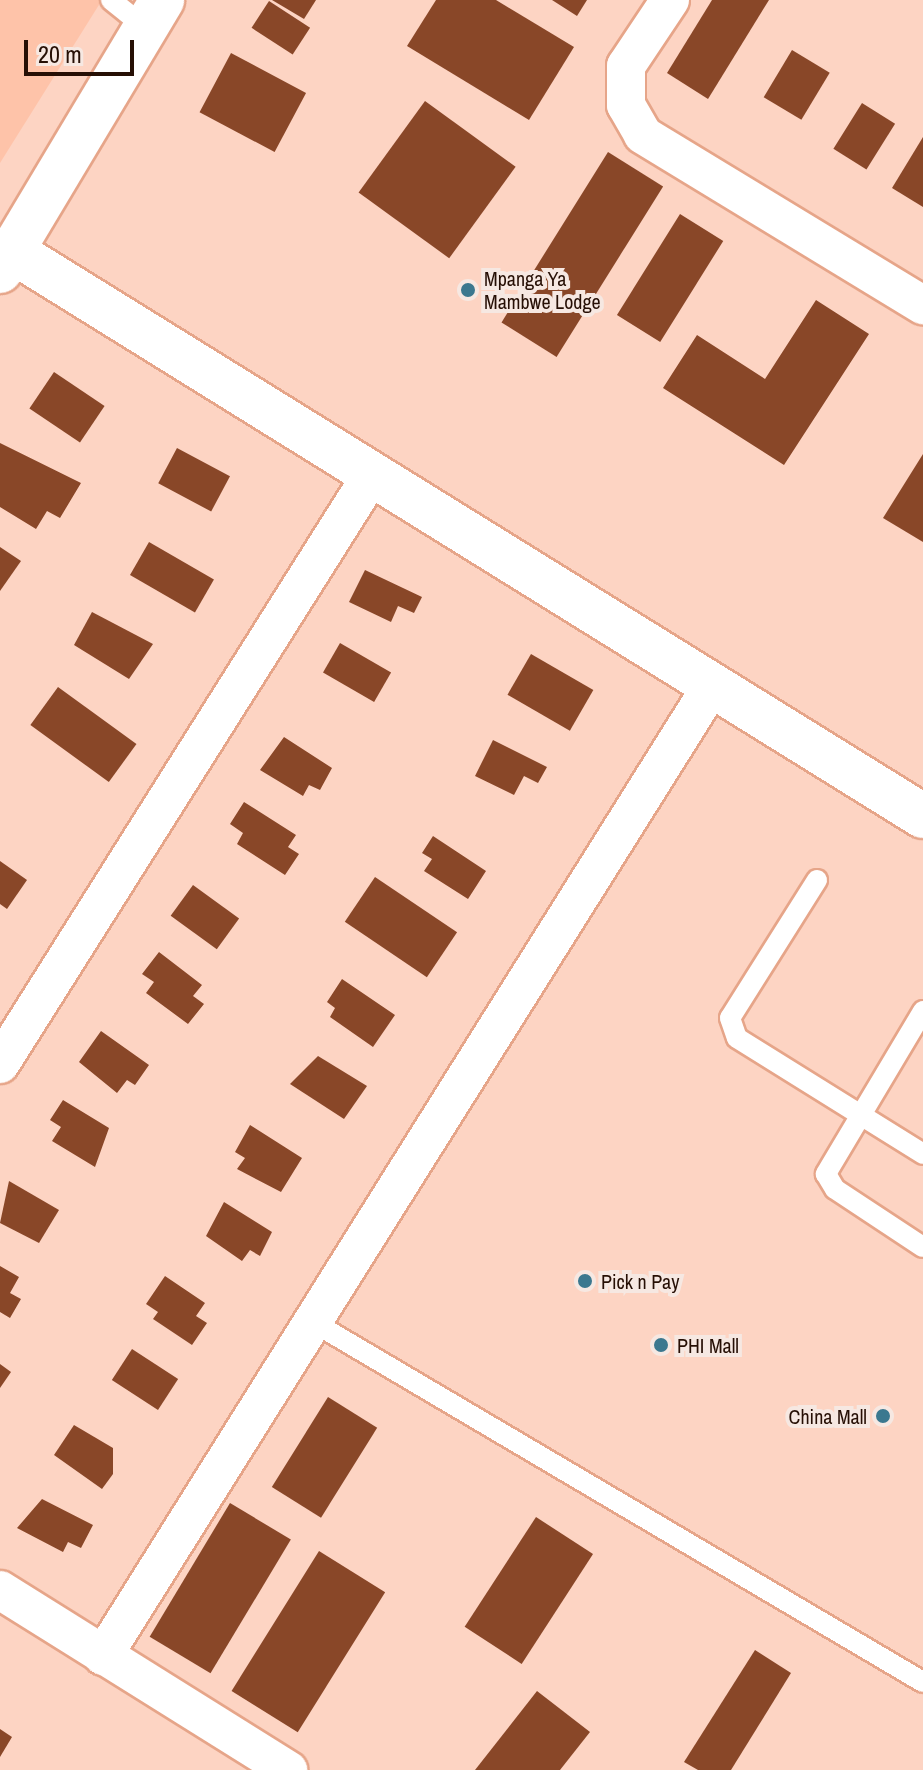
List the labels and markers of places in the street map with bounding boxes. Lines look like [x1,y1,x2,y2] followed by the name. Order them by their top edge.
[484,266,601,313] place label: Mpanga Ya Mambwe Lodge
[459,281,477,299] marker: Mpanga Ya Mambwe Lodge
[601,1269,679,1293] place label: Pick n Pay
[576,1272,594,1290] marker: Pick n Pay
[677,1333,739,1357] place label: PHI Mall
[652,1336,670,1354] marker: PHI Mall
[789,1404,867,1428] place label: China Mall
[874,1407,892,1425] marker: China Mall

